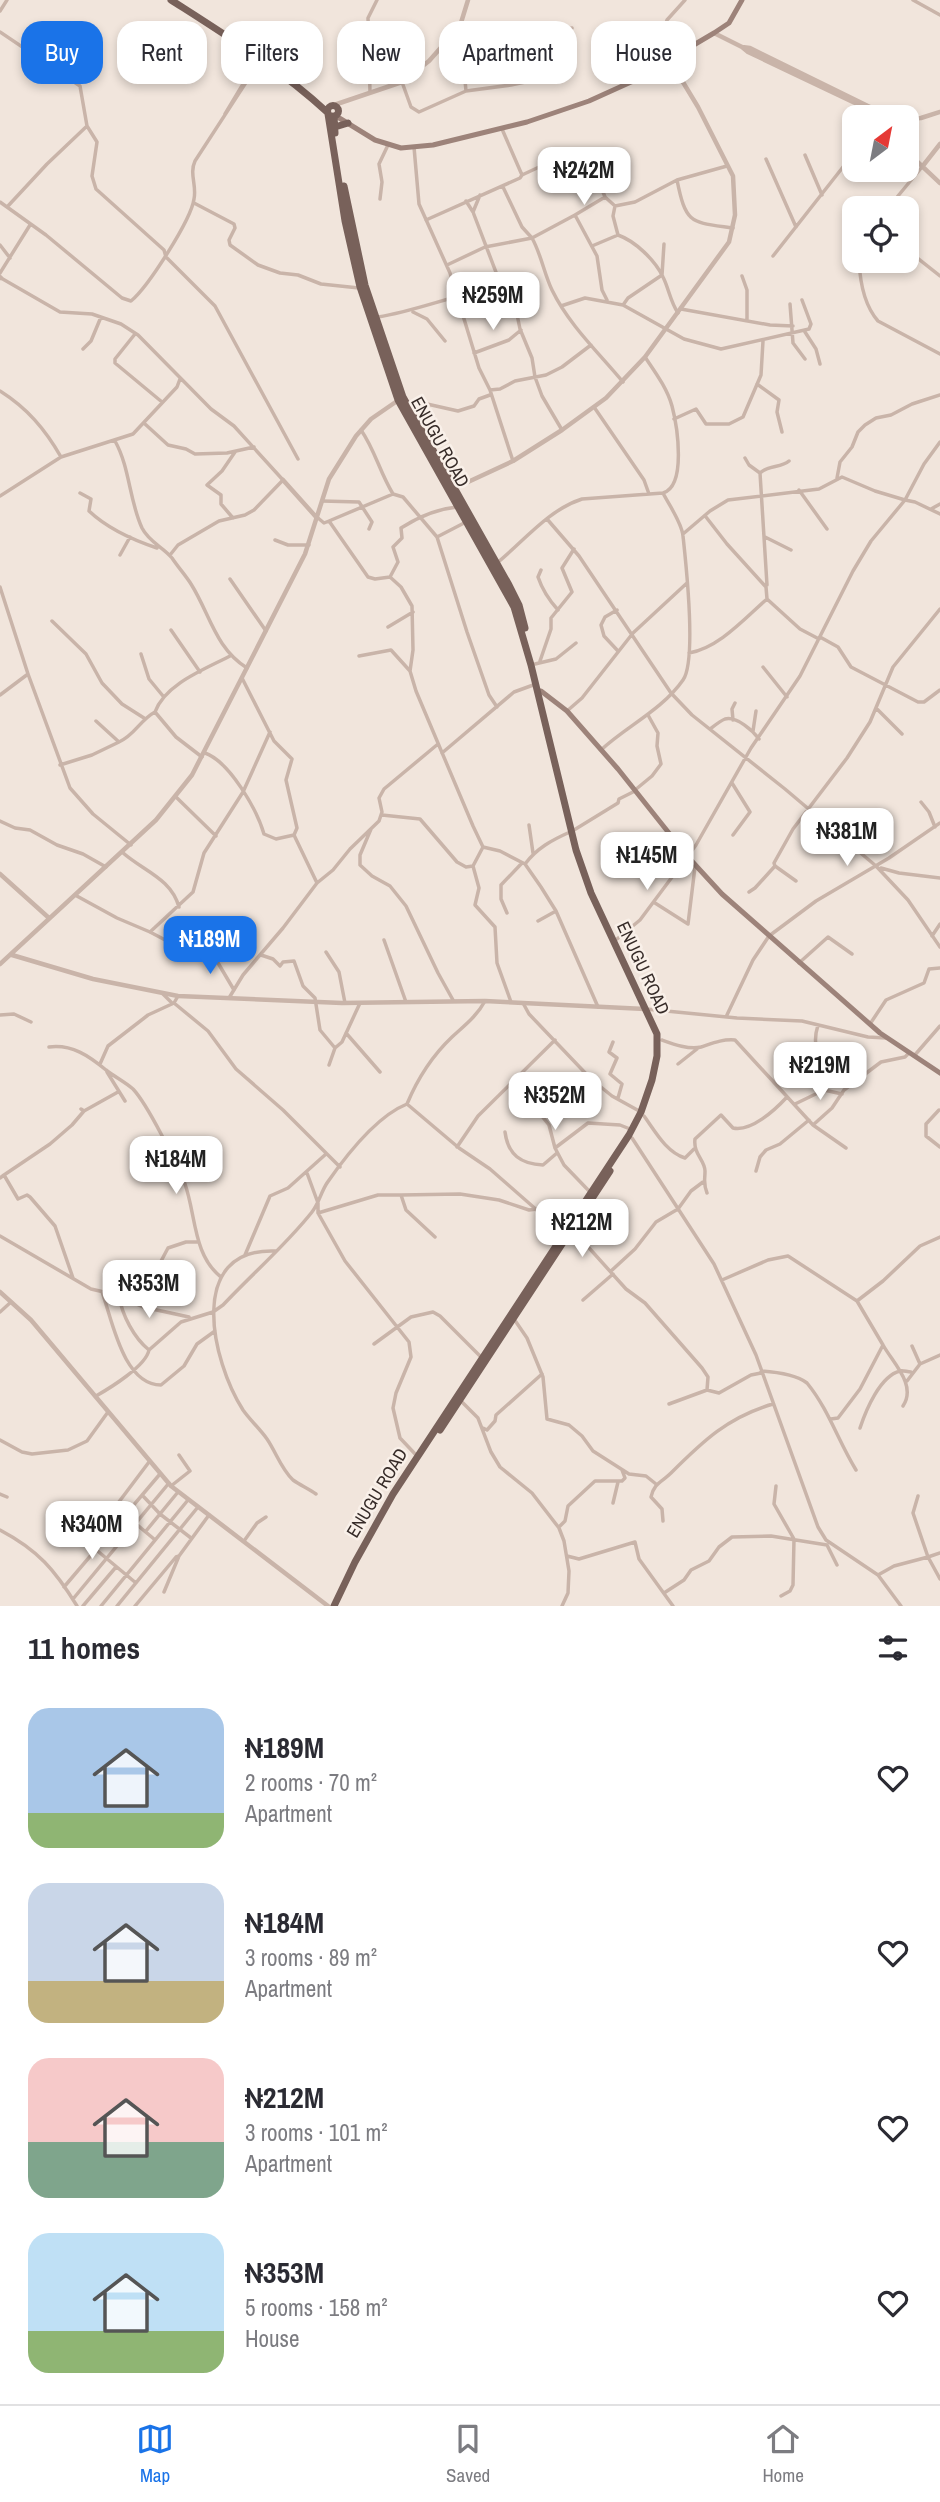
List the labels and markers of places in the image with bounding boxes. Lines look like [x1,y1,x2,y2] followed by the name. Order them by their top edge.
[535,148,633,207] pin: ₦242M
[444,272,542,332] pin: ₦259M
[798,808,896,868] pin: ₦381M
[598,832,696,892] pin: ₦145M
[161,916,259,976] pin: ₦189M
[771,1042,869,1102] pin: ₦219M
[506,1072,604,1132] pin: ₦352M
[127,1136,225,1196] pin: ₦184M
[533,1200,631,1259] pin: ₦212M
[100,1260,198,1320] pin: ₦353M
[43,1502,141,1561] pin: ₦340M

